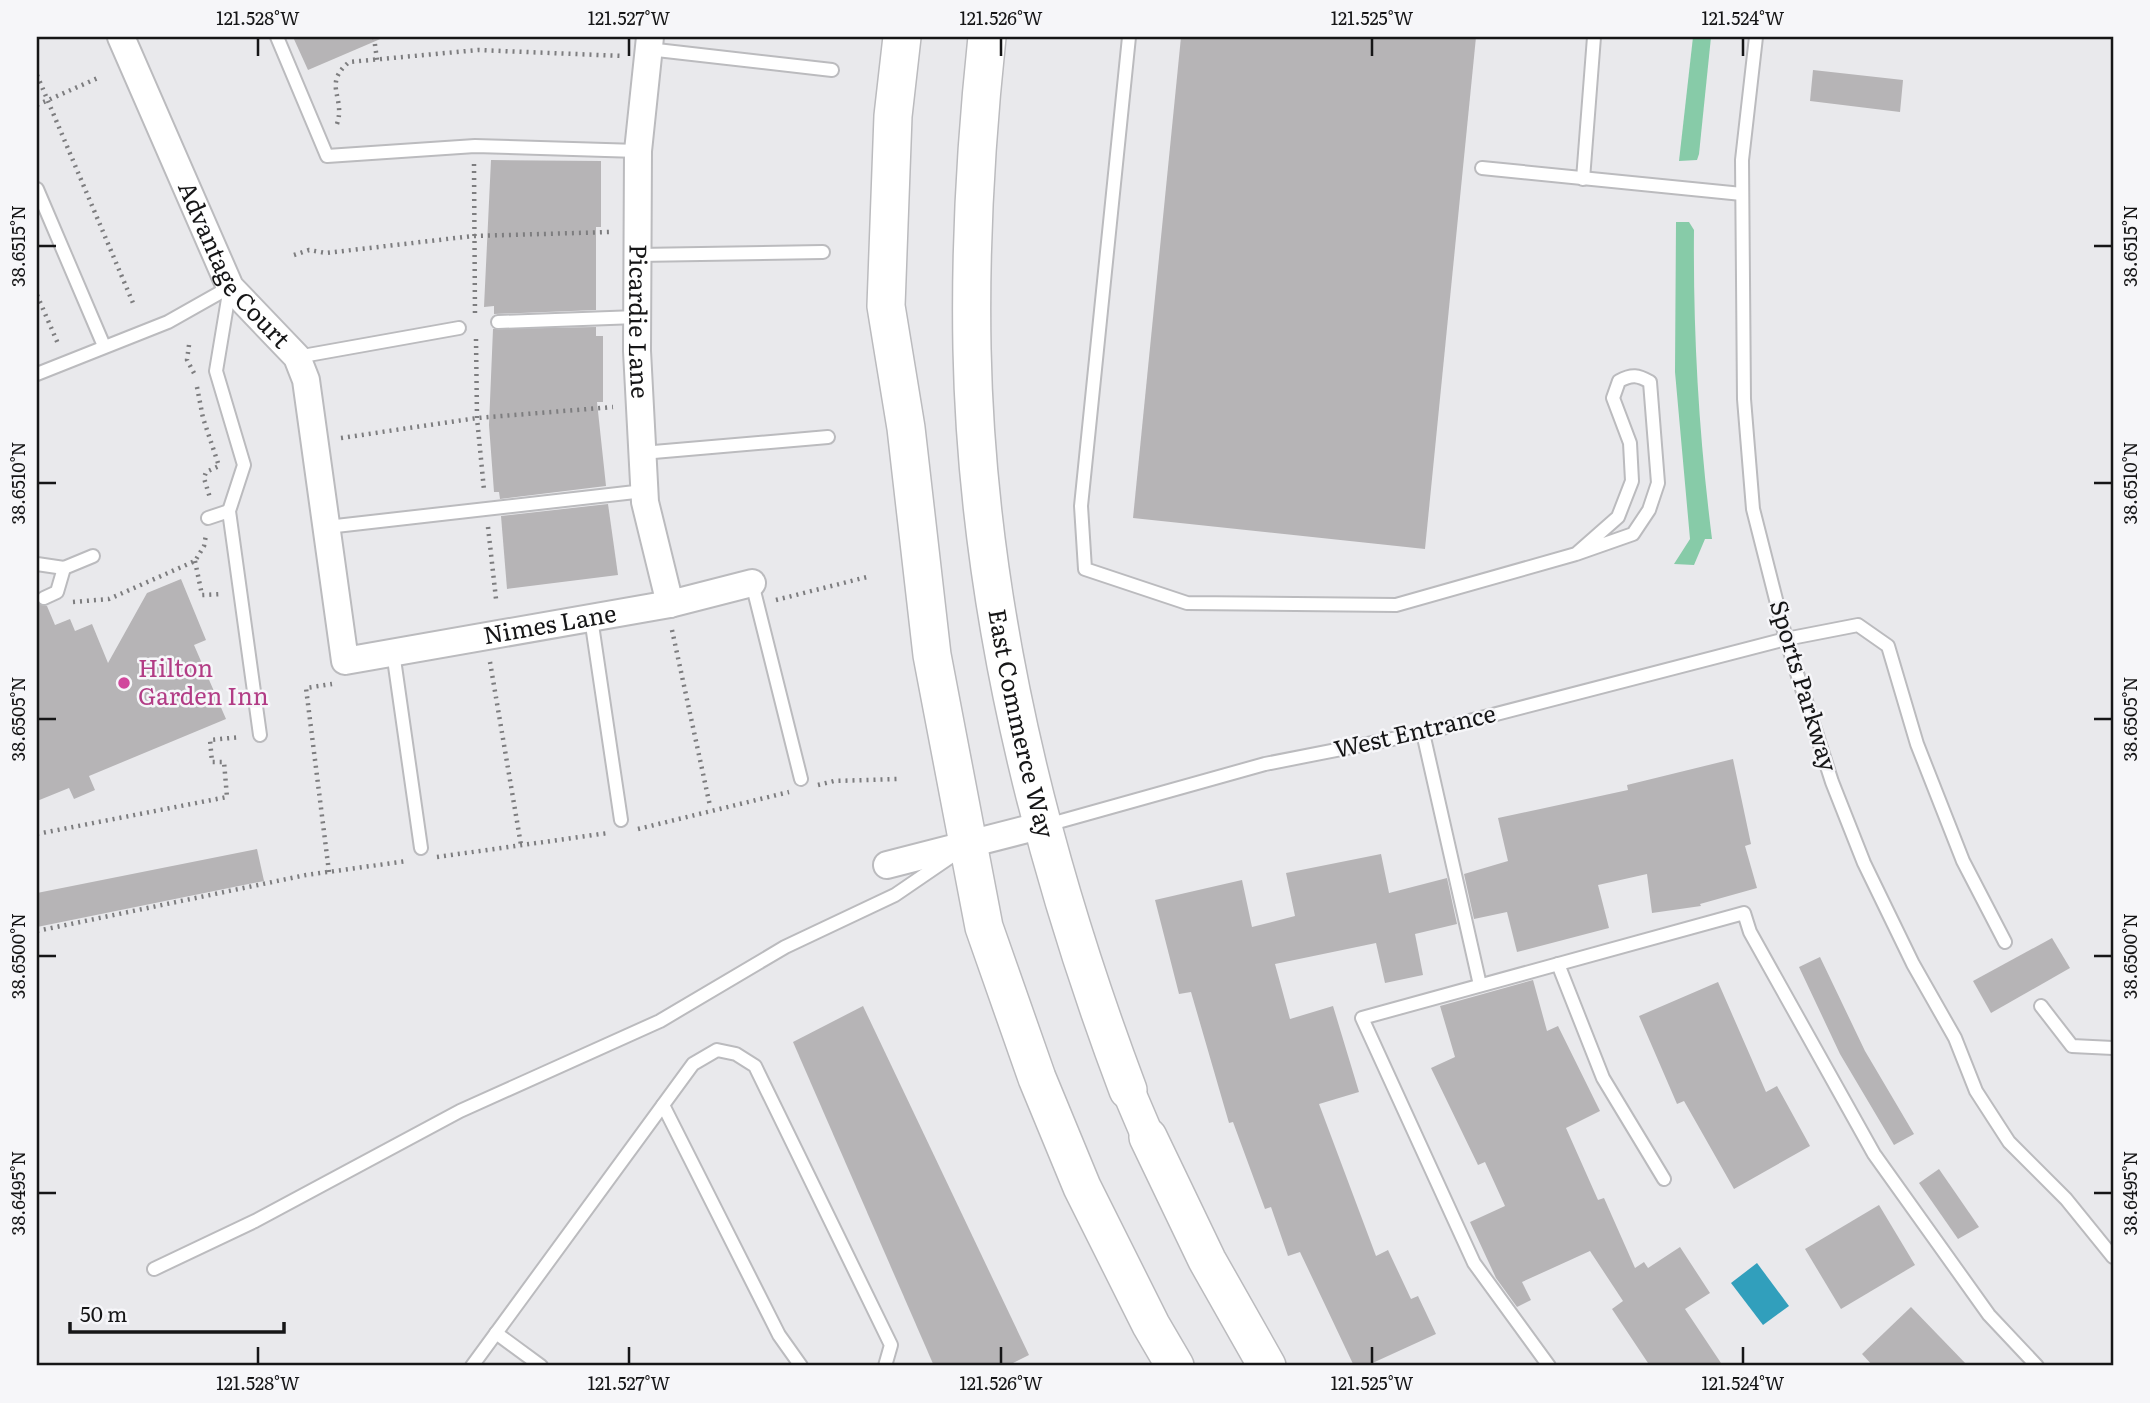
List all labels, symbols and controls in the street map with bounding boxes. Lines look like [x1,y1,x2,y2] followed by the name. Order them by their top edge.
[216,4,300,31] text: 121.528°W
[588,4,671,31] text: 121.527°W
[959,4,1043,31] text: 121.526°W
[1331,4,1414,31] text: 121.525°W
[1702,4,1785,31] text: 121.524°W
[171,175,300,355] street label: Advantage Court
[4,205,31,287] text: 38.6515°N
[2116,205,2143,287] text: 38.6515°N
[622,244,659,399] street label: Picardie Lane
[4,441,31,525] text: 38.6510°N
[2116,441,2143,525] text: 38.6510°N
[480,594,619,651] street label: Nimes Lane
[1763,595,1848,775] street label: Sports Parkway
[981,606,1065,842] street label: East Commerce Way
[138,649,269,712] place label: Hilton Garden Inn
[116,675,132,691] marker: Hilton Garden Inn
[4,677,31,761] text: 38.6505°N
[2116,677,2143,761] text: 38.6505°N
[1330,694,1499,765] street label: West Entrance
[4,913,31,999] text: 38.6500°N
[2116,913,2143,999] text: 38.6500°N
[4,1151,31,1235] text: 38.6495°N
[2116,1151,2143,1235] text: 38.6495°N
[70,1291,284,1335] scale bar
[80,1297,127,1328] text: 50 m
[216,1369,300,1396] text: 121.528°W
[588,1369,671,1396] text: 121.527°W
[959,1369,1043,1396] text: 121.526°W
[1331,1369,1414,1396] text: 121.525°W
[1702,1369,1785,1396] text: 121.524°W

